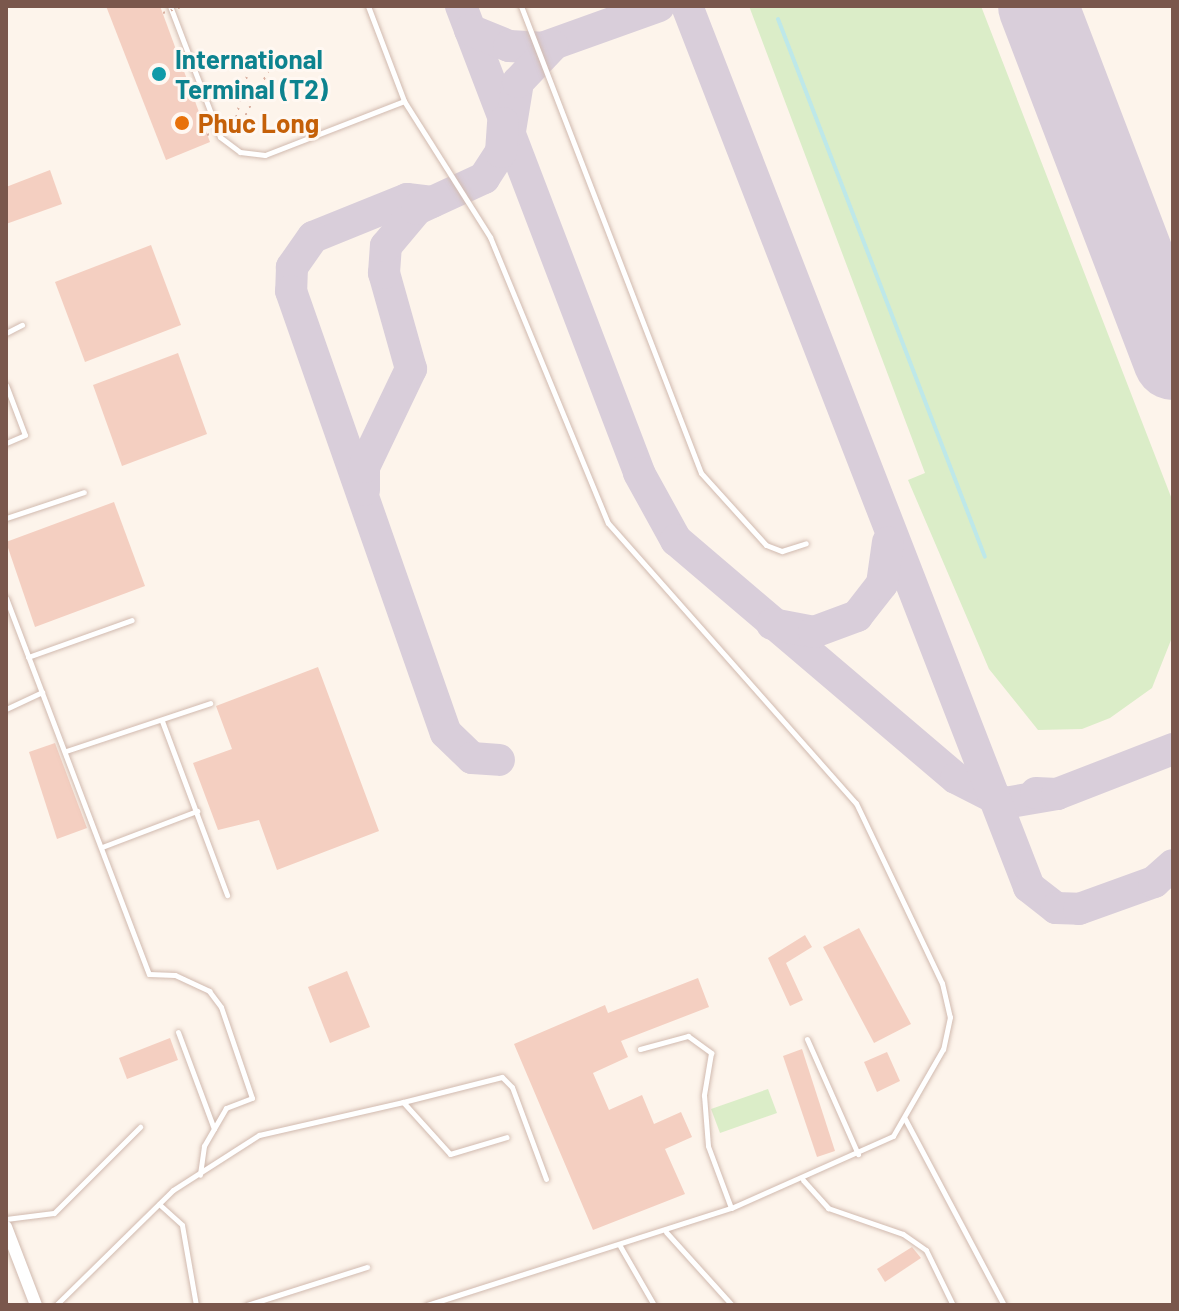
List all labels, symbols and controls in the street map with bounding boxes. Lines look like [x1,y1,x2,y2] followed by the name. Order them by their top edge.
[175,43,328,104] place label: International Terminal (T2)
[150,65,168,83] marker: International Terminal (T2)
[198,107,319,139] place label: Phuc Long
[173,114,191,132] marker: Phuc Long

